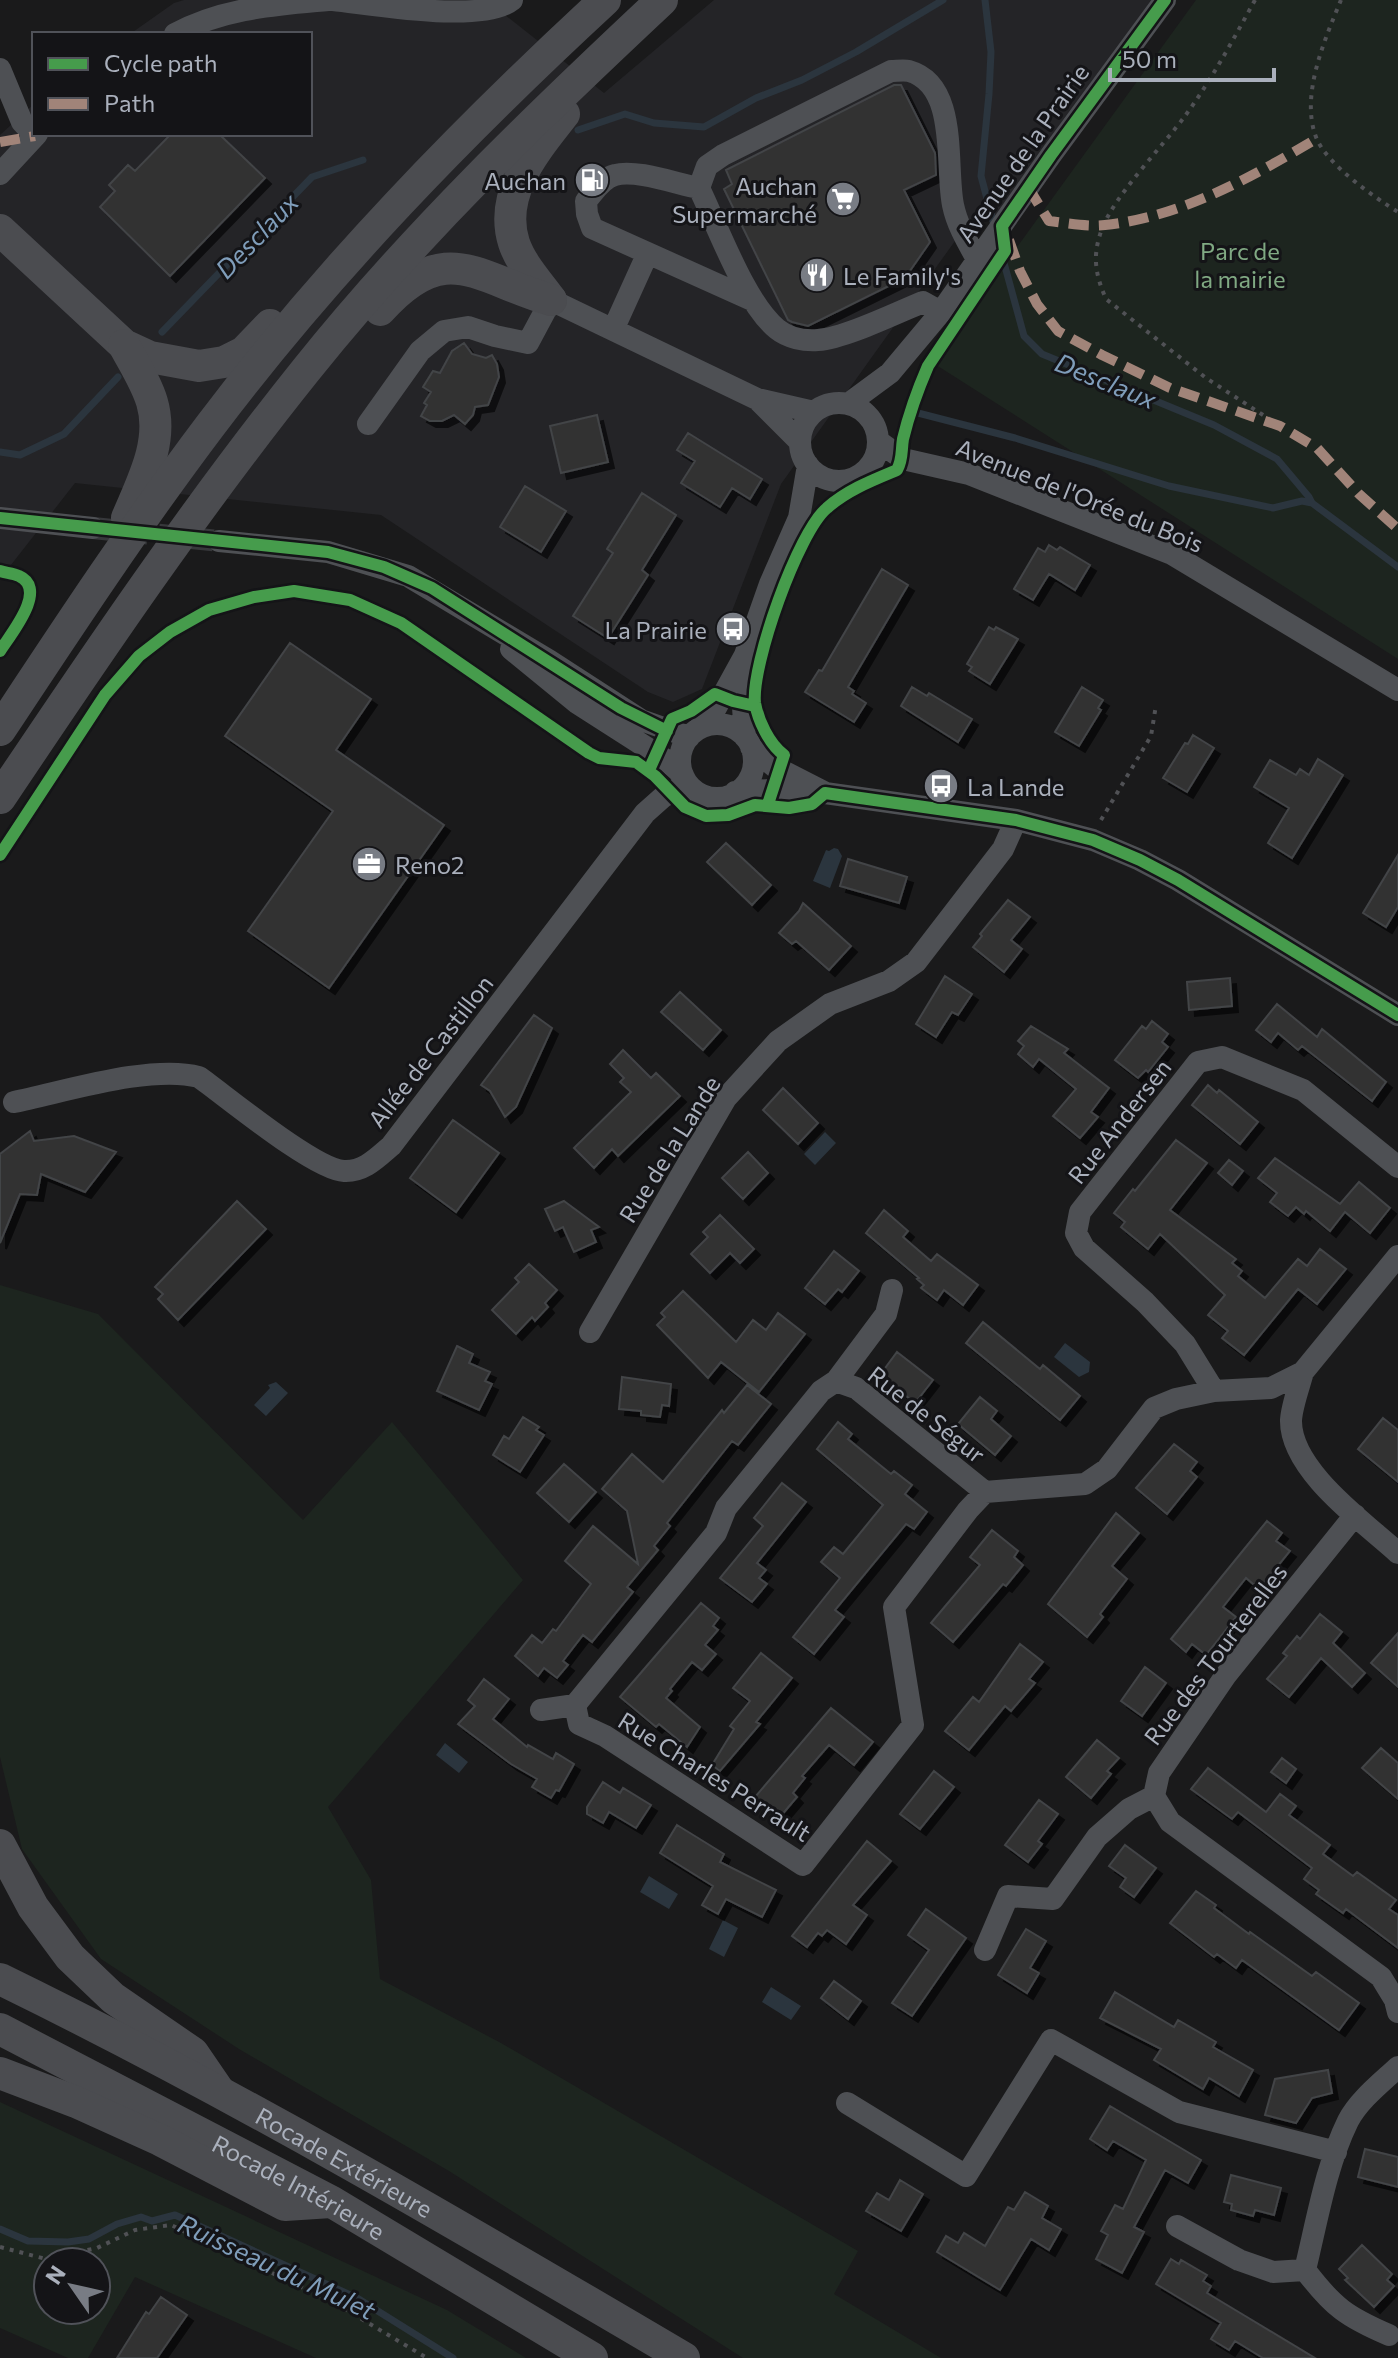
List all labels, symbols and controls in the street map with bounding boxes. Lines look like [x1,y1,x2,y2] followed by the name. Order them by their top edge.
[32,32,312,136] legend
[1110,32,1274,82] scale bar
[1122,44,1177,73] text: 50 m
[104,48,218,77] text: Cycle path
[950,58,1094,248] street label: Avenue de la Prairie
[104,88,155,117] text: Path
[573,161,611,199] fuel station icon: Auchan
[484,166,566,195] place label: Auchan
[672,171,817,228] place label: Auchan Supermarché
[824,180,862,218] supermarket icon: Auchan Supermarché
[208,185,305,284] water label: Desclaux
[1194,236,1286,293] park label: Parc de la mairie
[798,256,836,294] restaurant icon: Le Family's
[843,261,961,290] place label: Le Family's
[1051,346,1162,415] water label: Desclaux
[952,432,1208,558] street label: Avenue de l'Orée du Bois
[714,610,752,648] bus stop icon: La Prairie
[605,615,707,644] place label: La Prairie
[922,767,960,805] bus stop icon: La Lande
[967,772,1064,801] place label: La Lande
[350,845,388,883] office icon: Reno2
[395,850,464,879] place label: Reno2
[361,969,499,1133] street label: Allée de Castillon
[1061,1053,1177,1189] street label: Rue Andersen
[612,1070,726,1228] street label: Rue de la Lande
[863,1359,992,1469] street label: Rue de Ségur
[1137,1558,1293,1750] street label: Rue des Tourterelles
[613,1705,817,1847] street label: Rue Charles Perrault
[251,2100,438,2223] street label: Rocade Extérieure
[208,2128,390,2245] street label: Rocade Intérieure
[174,2207,382,2326] water label: Ruisseau du Mulet
[32,2246,112,2326] north arrow
[39,2260,71,2289] text: N

